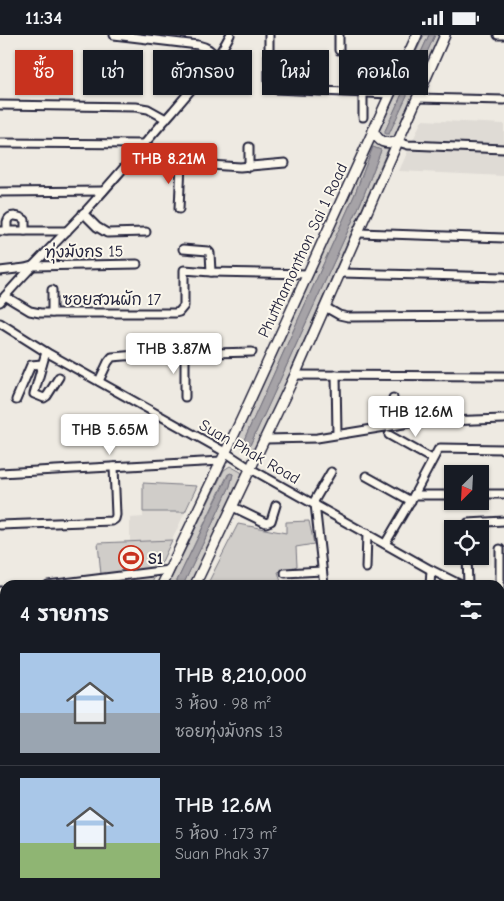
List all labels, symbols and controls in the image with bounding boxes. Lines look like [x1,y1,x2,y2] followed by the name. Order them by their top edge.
[25,7,62,29] text: 11:34
[15,50,73,95] chip: ซื้อ
[83,50,143,95] chip: เช่า
[153,50,252,95] chip: ตัวกรอง
[262,50,329,95] chip: ใหม่
[339,50,428,95] chip: คอนโด
[112,143,226,185] pin: THB 8.21M
[132,150,206,168] text: THB 8.21M
[255,160,351,340] street label: Phutthamonthon Sai 1 Road
[44,239,124,265] street label: ทุ่งมังกร 15
[63,289,162,309] street label: ซอยสวนผัก 17
[117,333,231,375] pin: THB 3.87M
[137,340,211,358] text: THB 3.87M
[359,395,473,438] pin: THB 12.6M
[379,403,453,421] text: THB 12.6M
[53,413,167,456] pin: THB 5.65M
[196,416,303,488] street label: Suan Phak Road
[72,421,148,439] text: THB 5.65M
[444,465,489,510] north arrow
[444,465,489,565] map controls
[444,520,489,565] button: locate
[118,545,144,571] sports icon: S1
[148,550,163,568] place label: S1
[457,596,485,624] icon: filters
[20,602,109,626] text: 4 รายการ
[175,663,307,687] text: THB 8,210,000
[60,673,120,733] icon: home
[175,695,271,713] text: 3 ห้อง · 98 m²
[175,723,283,741] text: ซอยทุ่งมังกร 13
[175,793,272,817] text: THB 12.6M
[60,798,120,858] icon: home
[175,825,277,843] text: 5 ห้อง · 173 m²
[175,845,269,863] text: Suan Phak 37

